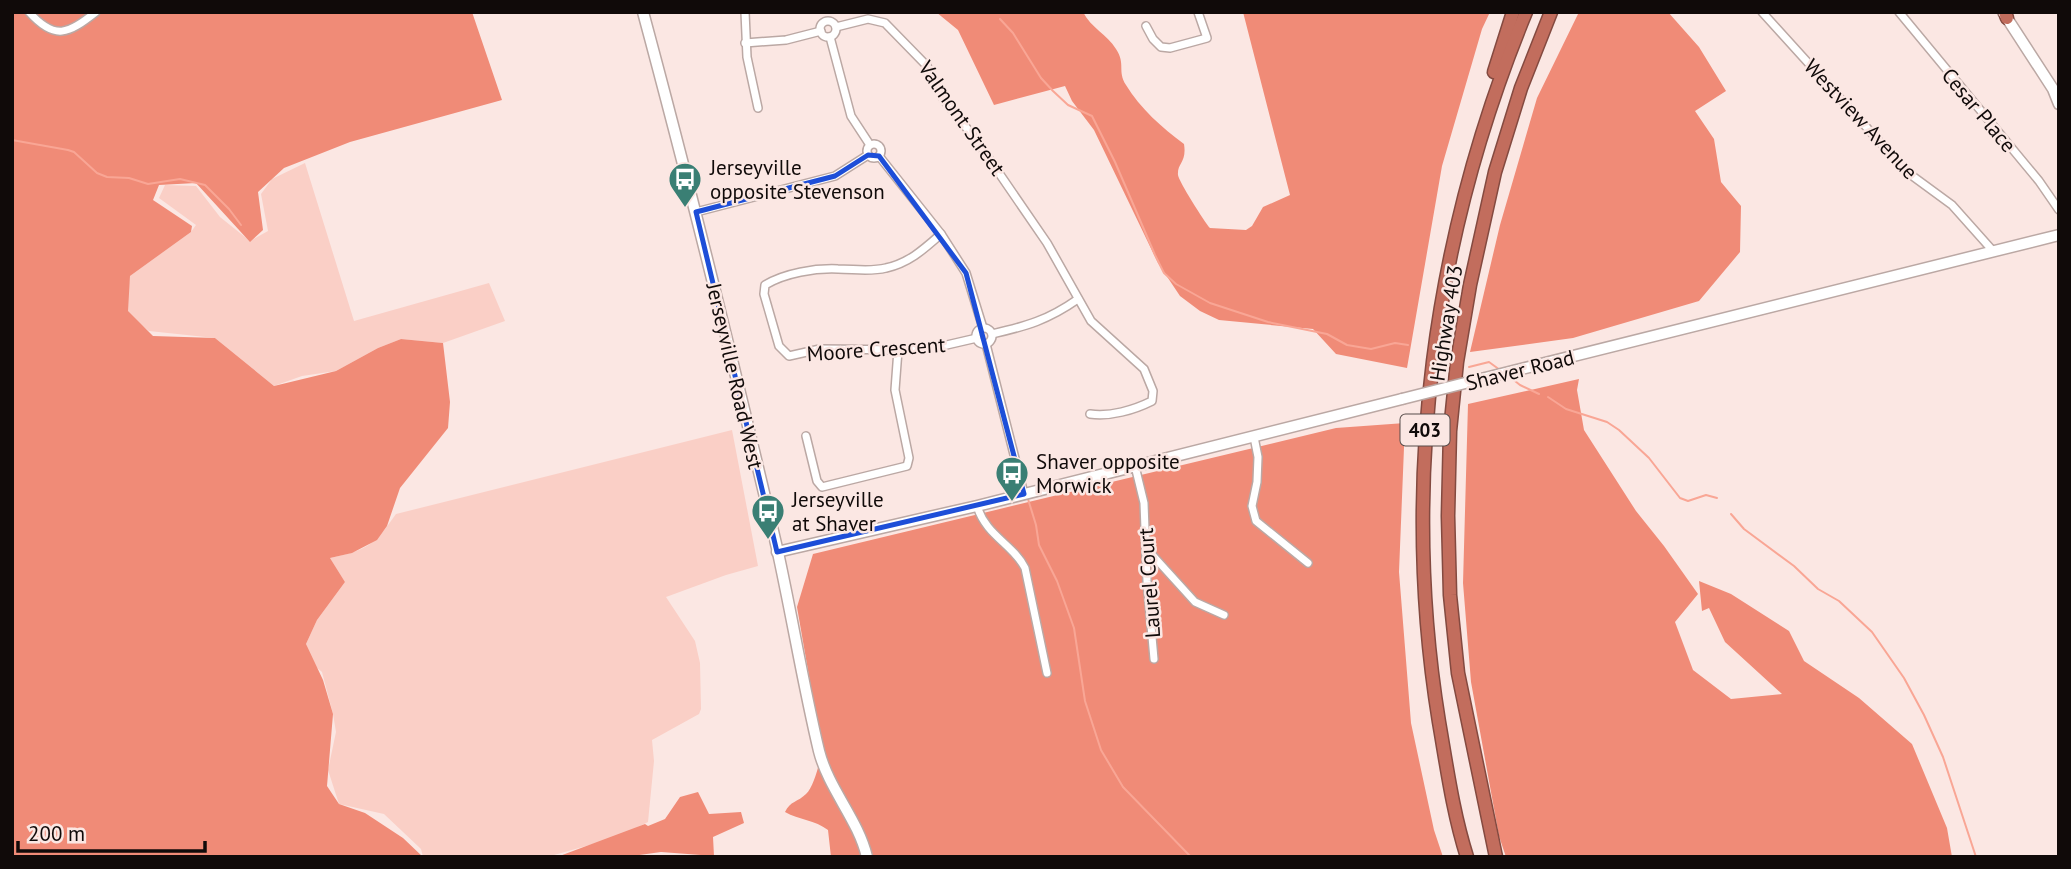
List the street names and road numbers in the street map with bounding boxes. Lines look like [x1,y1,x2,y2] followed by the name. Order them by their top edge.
[1798,53,1924,185] street label: Westview Avenue
[912,55,1011,180] street label: Valmont Street
[1936,62,2022,158] street label: Cesar Place
[1423,263,1469,383] street label: Highway 403
[700,279,770,472] street label: Jerseyville Road West
[806,331,946,367] street label: Moore Crescent
[1463,343,1577,397] street label: Shaver Road
[1400,414,1450,446] road number: 403
[1132,527,1166,639] street label: Laurel Court

